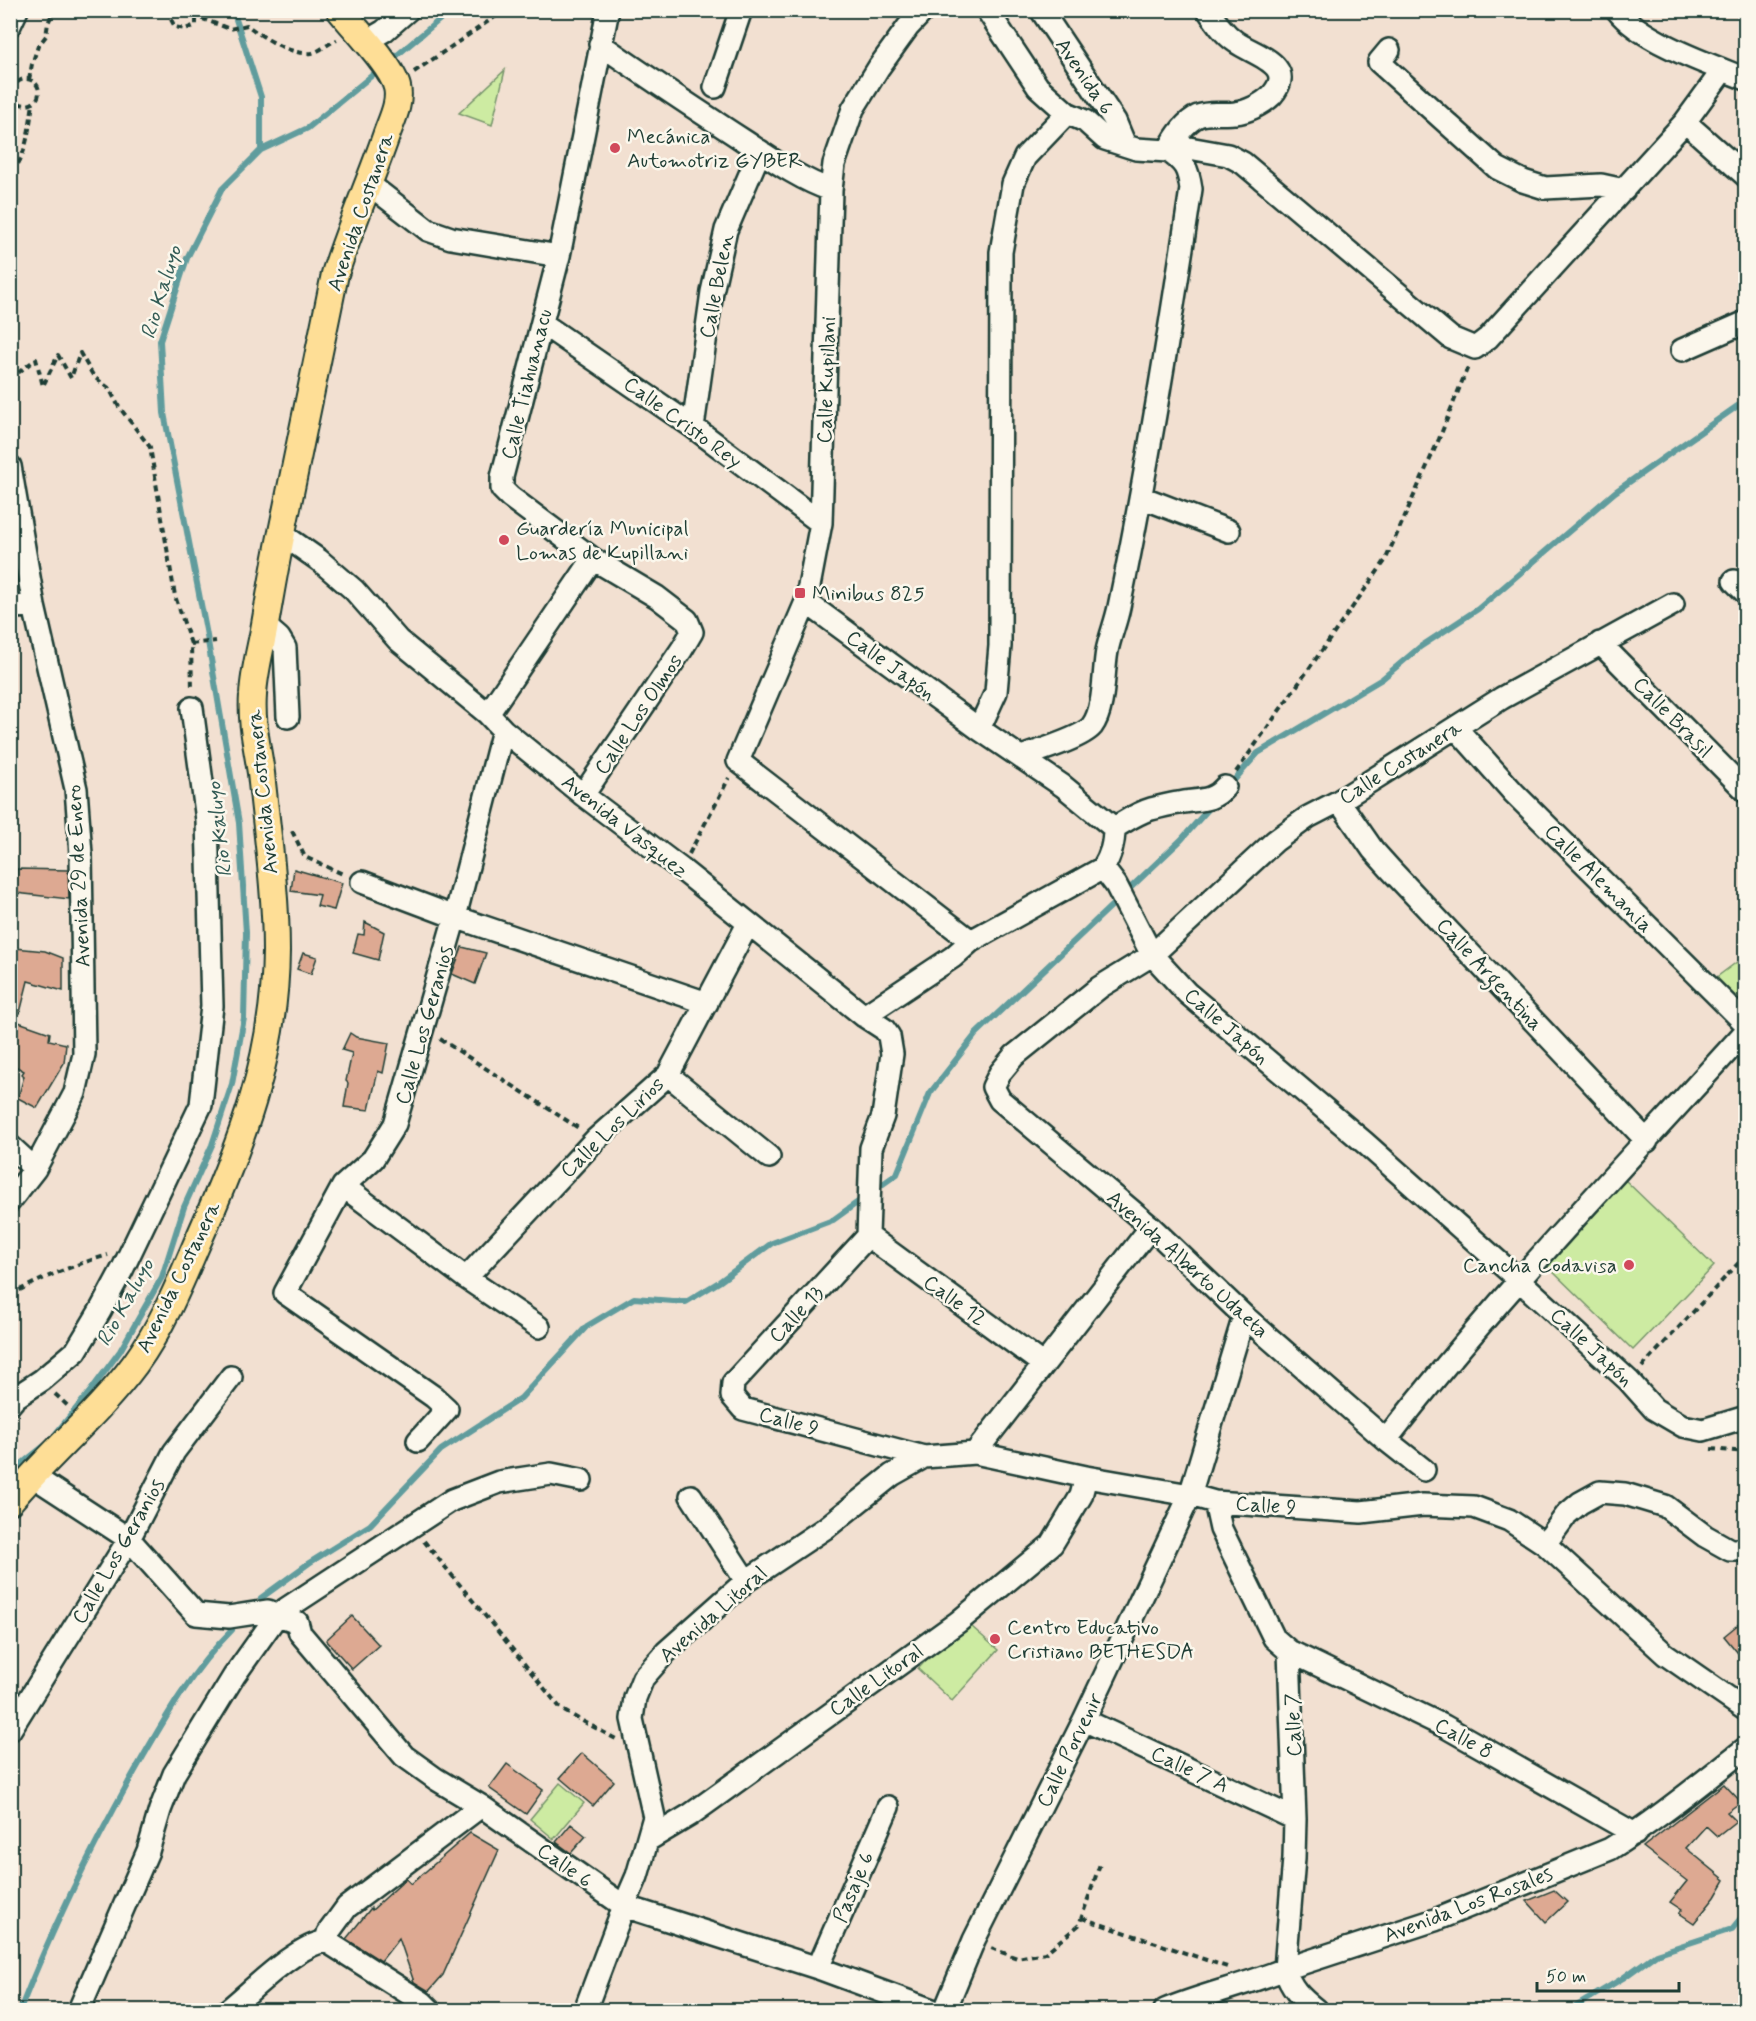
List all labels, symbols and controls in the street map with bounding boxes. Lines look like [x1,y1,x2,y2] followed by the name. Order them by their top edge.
[1048,33,1120,120] street label: Avenida 6
[627,123,803,175] place label: Mecánica Automotriz GYBER
[321,129,401,295] street label: Avenida Costanera
[608,141,622,155] marker: Mecánica Automotriz GYBER
[693,231,741,341] street label: Calle Belen
[135,242,190,342] water label: Rio Kaluyo
[495,306,559,462] street label: Calle Tiahuanacu
[811,316,843,444] street label: Calle Kupillani
[617,370,747,475] street label: Calle Cristo Rey
[516,515,689,567] place label: Guardería Municipal Lomas de Kupillani
[497,533,511,547] marker: Guardería Municipal Lomas de Kupillani
[812,580,925,608] place label: Minibus 825
[793,586,807,600] marker: Minibus 825
[840,624,941,708] street label: Calle Japón
[588,649,690,780] street label: Calle Los Olmos
[1626,671,1718,765] street label: Calle Brasil
[240,708,286,876] street label: Avenida Costanera
[1334,714,1467,812] street label: Calle Costanera
[555,768,694,885] street label: Avenida Vasquez
[200,779,240,879] water label: Rio Kaluyo
[60,784,98,968] street label: Avenida 29 de Enero
[1538,818,1659,939] street label: Calle Alemania
[1428,912,1549,1039] street label: Calle Argentina
[389,943,461,1108] street label: Calle Los Geranios
[1178,982,1275,1072] street label: Calle Japón
[554,1071,671,1185] street label: Calle Los Lirios
[1100,1184,1274,1345] street label: Avenida Alberto Udaeta
[130,1197,228,1358] street label: Avenida Costanera
[1463,1252,1617,1280] place label: Cancha Codavisa
[90,1253,162,1352] water label: Rio Kaluyo
[1622,1258,1636,1272] marker: Cancha Codavisa
[917,1269,991,1333] street label: Calle 12
[763,1280,831,1349] street label: Calle 13
[1544,1302,1639,1394] street label: Calle Japón
[756,1401,822,1443] street label: Calle 9
[66,1474,172,1629] street label: Calle Los Geranios
[1234,1490,1297,1522] street label: Calle 9
[654,1560,774,1670] street label: Avenida Litoral
[1007,1614,1194,1666] place label: Centro Educativo Cristiano BETHESDA
[988,1632,1002,1646] marker: Centro Educativo Cristiano BETHESDA
[824,1638,929,1724] street label: Calle Litoral
[1030,1688,1110,1812] street label: Calle Porvenir
[1279,1692,1309,1757] street label: Calle 7
[1429,1711,1498,1766] street label: Calle 8
[1146,1740,1233,1800] street label: Calle 7 A
[531,1837,598,1895] street label: Calle 6
[826,1848,881,1927] street label: Pasaje 6
[1380,1860,1557,1950] street label: Avenida Los Rosales
[1537,1955,1680,1993] scale bar
[1546,1965,1586,1989] text: 50 m

